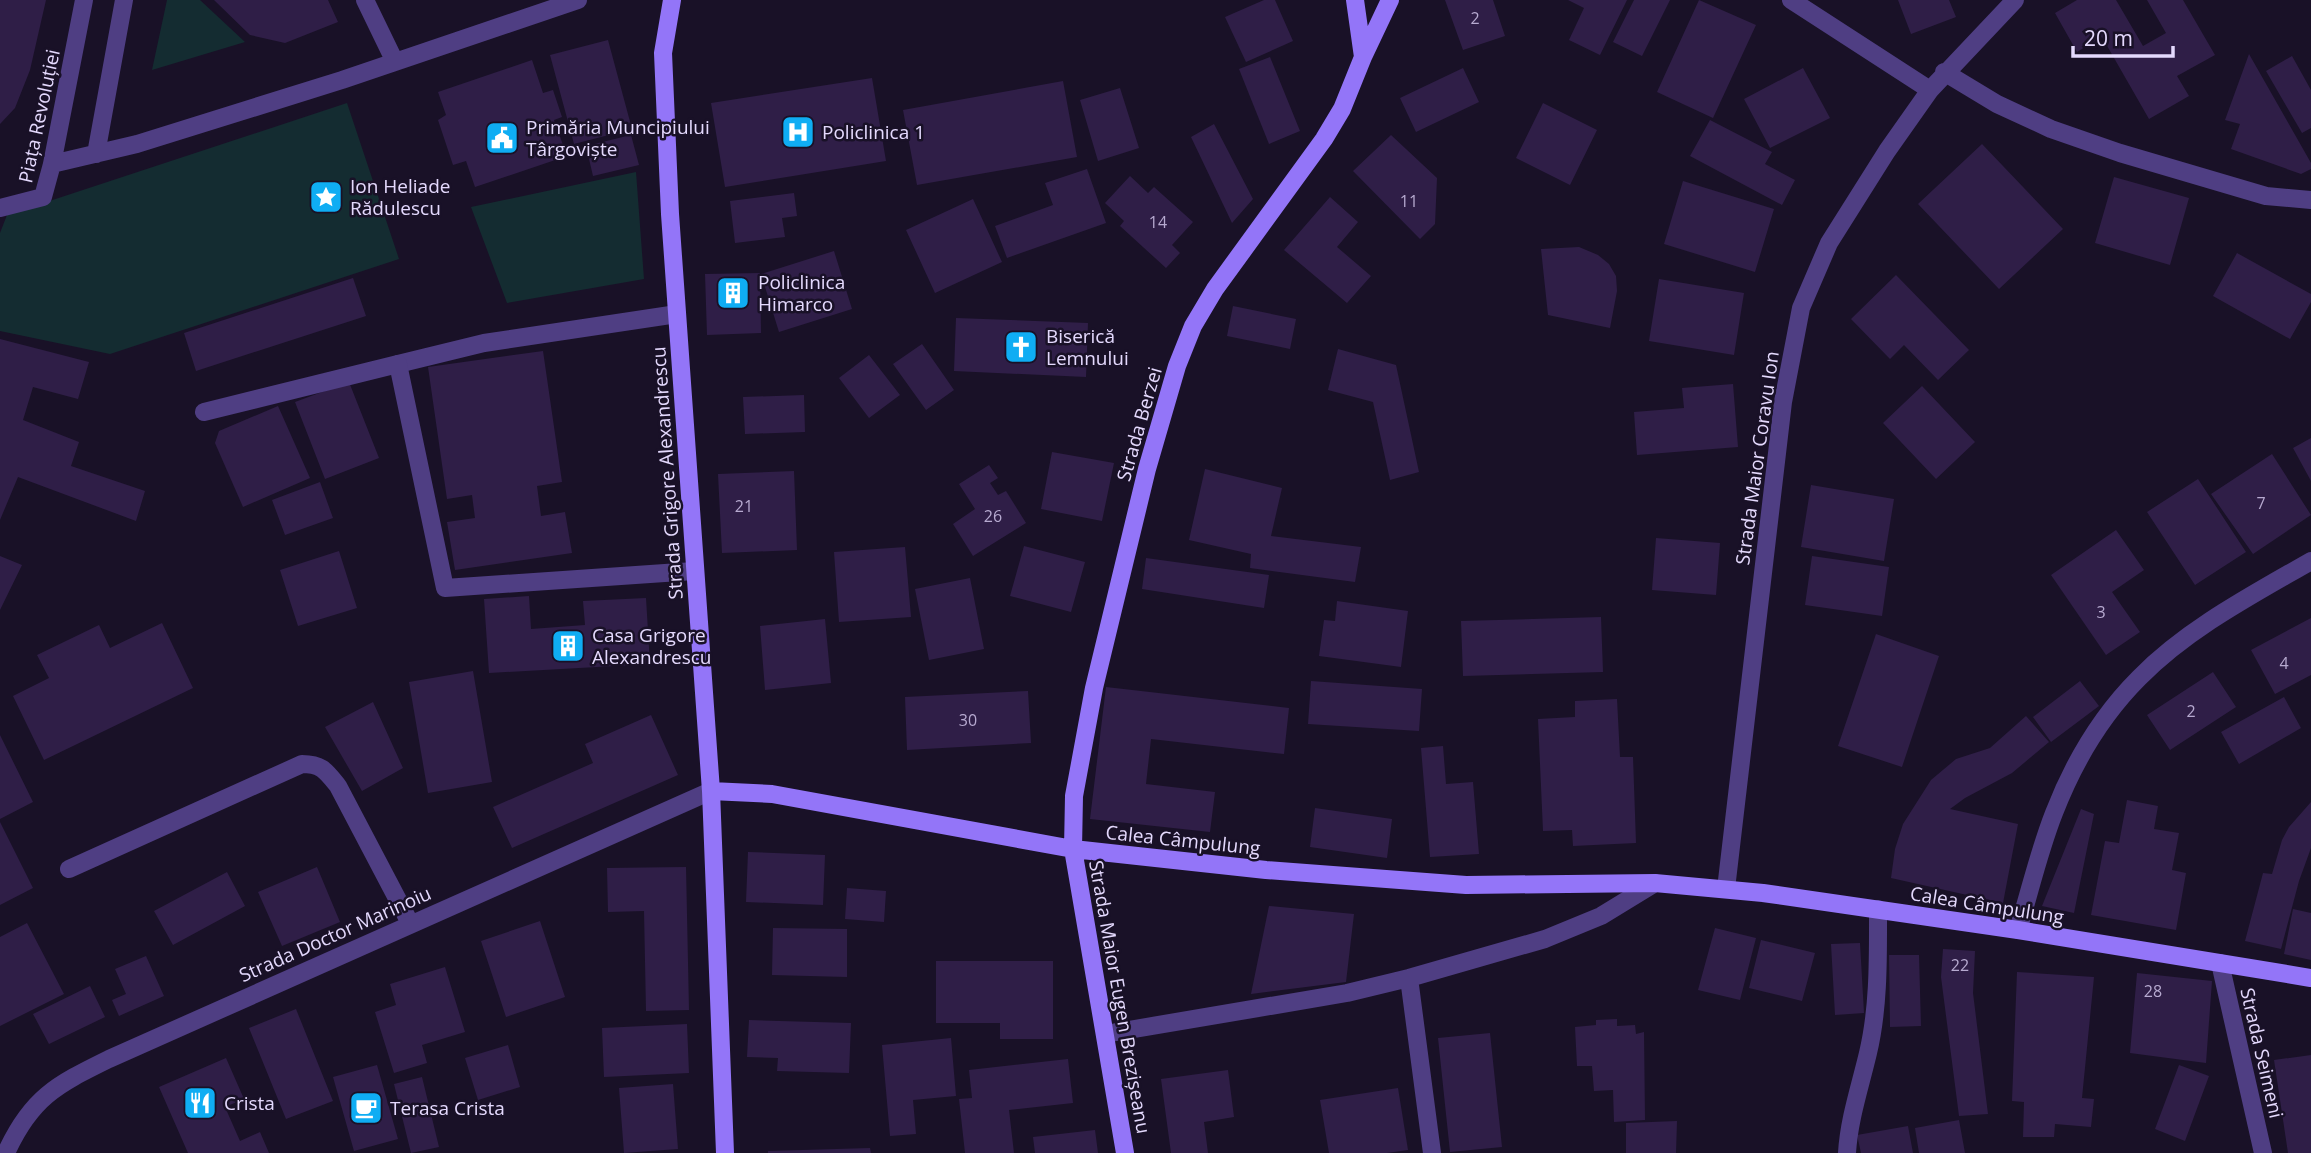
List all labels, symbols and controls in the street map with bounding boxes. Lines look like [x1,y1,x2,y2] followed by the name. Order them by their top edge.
[1470,7,1480,29] house number: 2
[2073,14,2173,58] scale bar
[2084,24,2133,52] text: 20 m
[12,47,66,185] street label: Piața Revoluției
[779,113,817,151] hospital icon: Policlinica 1
[526,114,710,162] place label: Primăria Muncipiului Târgoviște
[483,119,521,157] public building icon: Primăria Muncipiului Târgoviște
[822,119,925,145] place label: Policlinica 1
[350,173,450,221] place label: Ion Heliade Rădulescu
[307,178,345,216] place icon: Ion Heliade Rădulescu
[1400,190,1418,212] house number: 11
[1149,211,1167,233] house number: 14
[758,269,845,317] place label: Policlinica Himarco
[714,274,752,312] building icon: Policlinica Himarco
[1046,323,1129,371] place label: Biserică Lemnului
[1002,328,1040,366] church icon: Biserică Lemnului
[645,346,689,600] street label: Strada Grigore Alexandrescu
[1729,350,1785,566] street label: Strada Maior Coravu Ion
[1110,364,1168,484] street label: Strada Berzei
[2256,492,2266,514] house number: 7
[735,495,753,517] house number: 21
[984,505,1002,527] house number: 26
[2096,601,2106,623] house number: 3
[592,622,712,670] place label: Casa Grigore Alexandrescu
[549,627,587,665] building icon: Casa Grigore Alexandrescu
[2279,652,2289,674] house number: 4
[2186,700,2196,722] house number: 2
[959,709,977,731] house number: 30
[1104,819,1262,861] street label: Calea Câmpulung
[1083,858,1157,1136] street label: Strada Maior Eugen Brezișeanu
[235,880,435,988] street label: Strada Doctor Marinoiu
[1908,880,2066,930] street label: Calea Câmpulung
[1951,954,1969,976] house number: 22
[2144,980,2162,1002] house number: 28
[2234,985,2290,1121] street label: Strada Seimeni
[181,1084,219,1122] restaurant icon: Crista
[347,1089,385,1127] cafe icon: Terasa Crista
[224,1090,275,1116] place label: Crista
[390,1095,505,1121] place label: Terasa Crista

